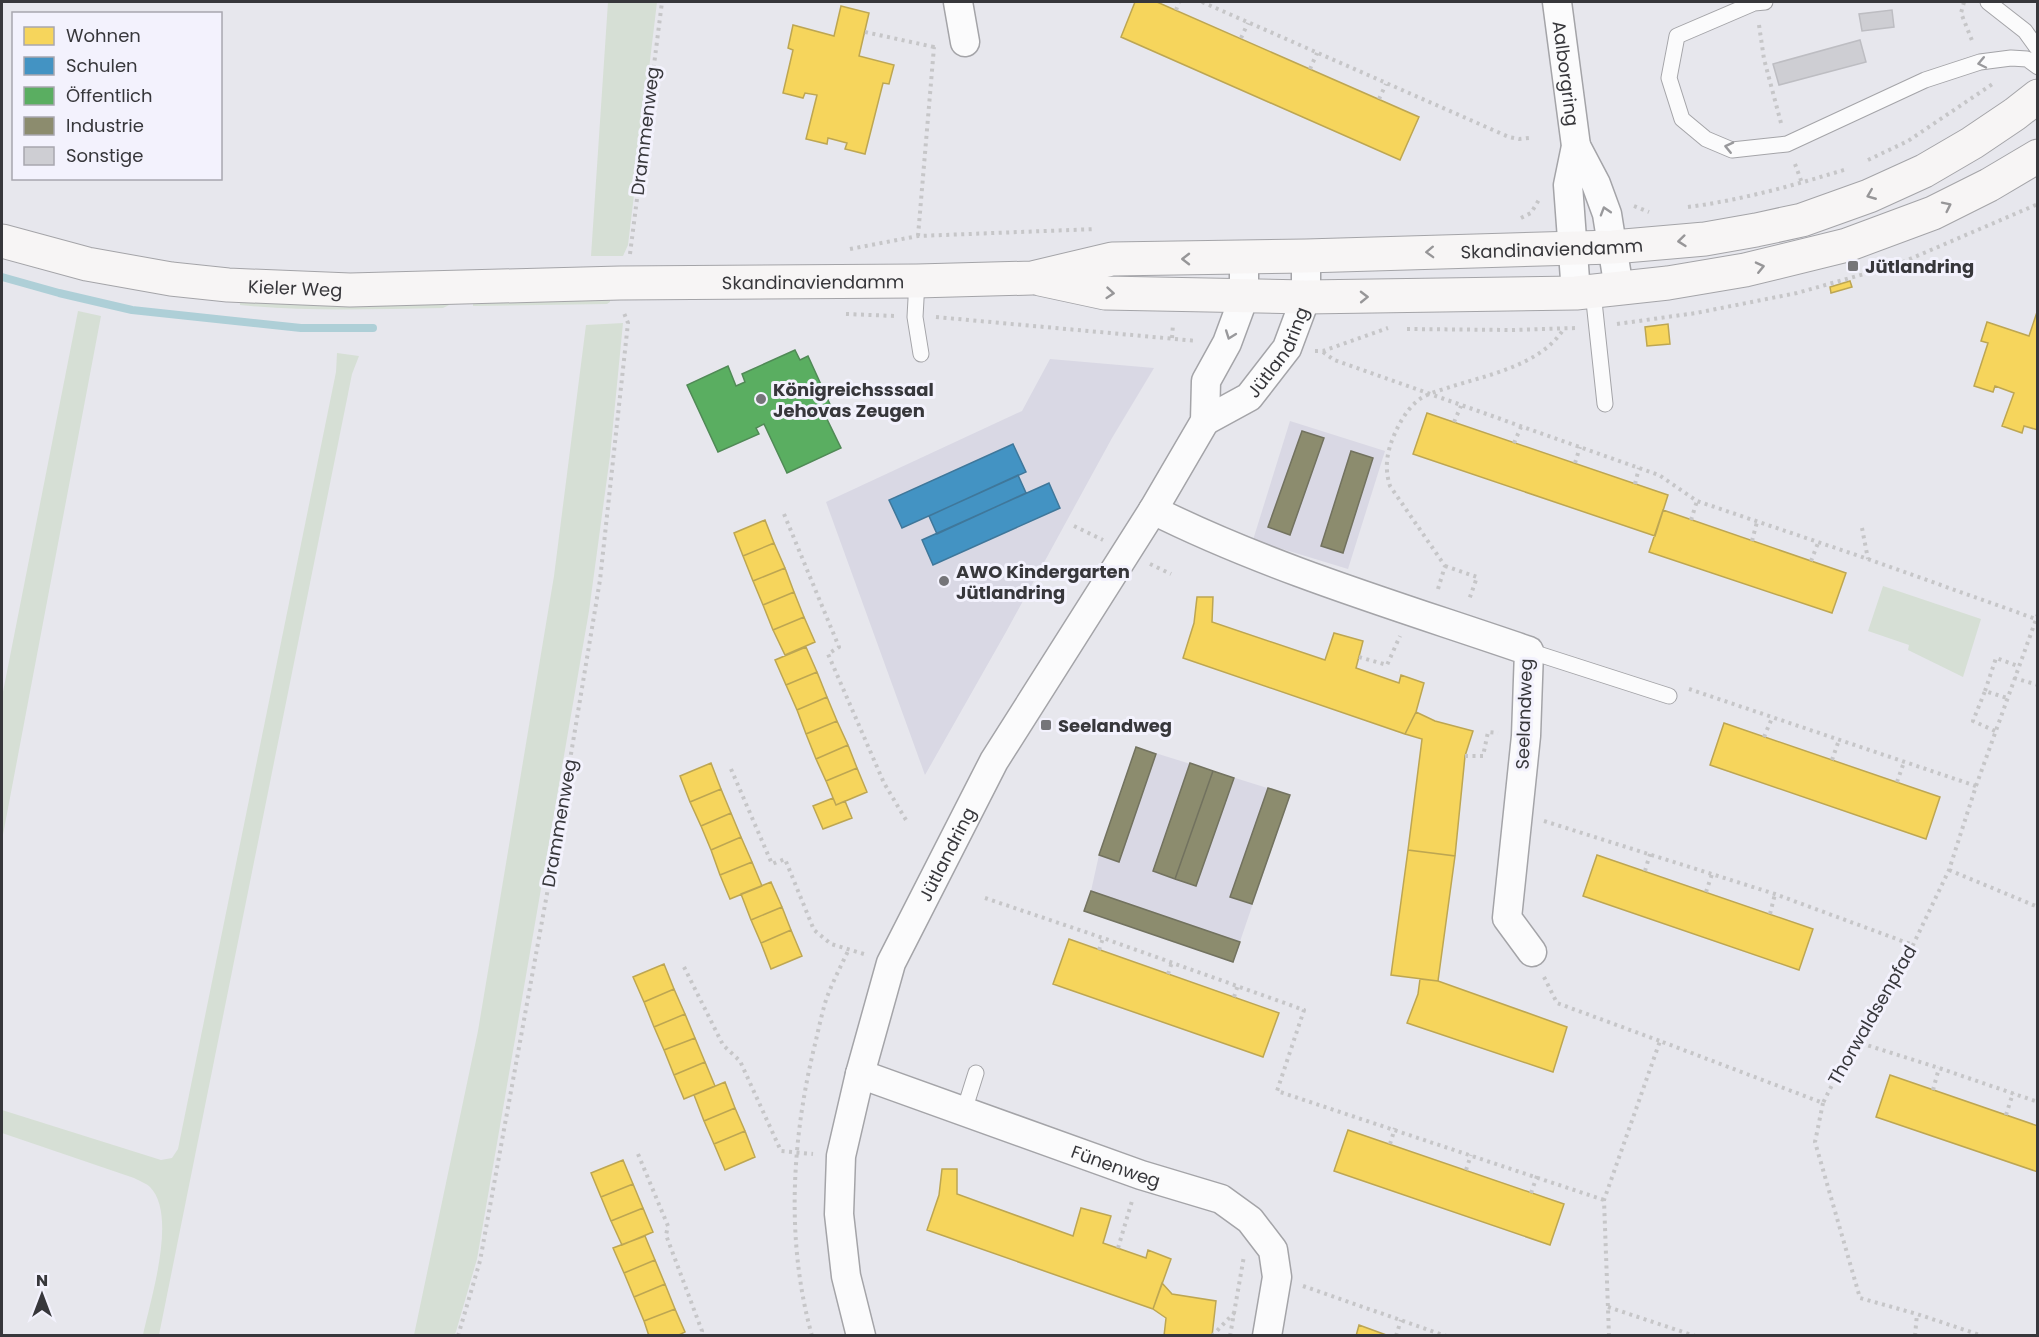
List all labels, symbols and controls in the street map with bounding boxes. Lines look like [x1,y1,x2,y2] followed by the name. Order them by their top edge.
[12,12,222,180] legend
[1547,19,1586,128] street label: Aalborgring
[66,23,141,48] text: Wohnen
[66,53,138,78] text: Schulen
[1977,55,1987,68] one-way arrow
[625,65,665,197] street label: Drammenweg
[66,83,153,108] text: Öffentlich
[66,113,144,138] text: Industrie
[1724,142,1734,155] one-way arrow
[66,143,143,168] text: Sonstige
[1866,188,1877,200] one-way arrow
[1941,201,1952,213] one-way arrow
[1600,206,1612,217] one-way arrow
[1460,232,1644,264] street label: Skandinaviendamm
[1678,234,1687,247] one-way arrow
[1425,246,1434,259] one-way arrow
[1181,253,1190,265] one-way arrow
[1865,254,1974,279] place label: Jütlandring
[1846,259,1860,273] marker: Jütlandring
[1754,261,1764,274] one-way arrow
[722,269,904,295] street label: Skandinaviendamm
[248,273,343,302] street label: Kieler Weg
[1106,286,1115,299] one-way arrow
[1360,291,1369,303] one-way arrow
[1241,303,1314,403] street label: Jütlandring
[1224,329,1237,339] one-way arrow
[773,377,934,423] place label: Königreichsssaal Jehovas Zeugen
[754,392,768,406] marker: Königreichsssaal Jehovas Zeugen
[956,559,1130,605] place label: AWO Kindergarten Jütlandring
[937,574,951,588] marker: AWO Kindergarten Jütlandring
[1510,658,1538,770] street label: Seelandweg
[1058,713,1172,738] place label: Seelandweg
[1039,718,1053,732] marker: Seelandweg
[535,757,583,889] street label: Drammenweg
[912,803,981,906] street label: Jütlandring
[1822,941,1922,1089] street label: Thorwaldsenpfad
[1068,1139,1164,1193] street label: Fünenweg
[12,1265,72,1325] north arrow
[36,1269,48,1292] text: N

